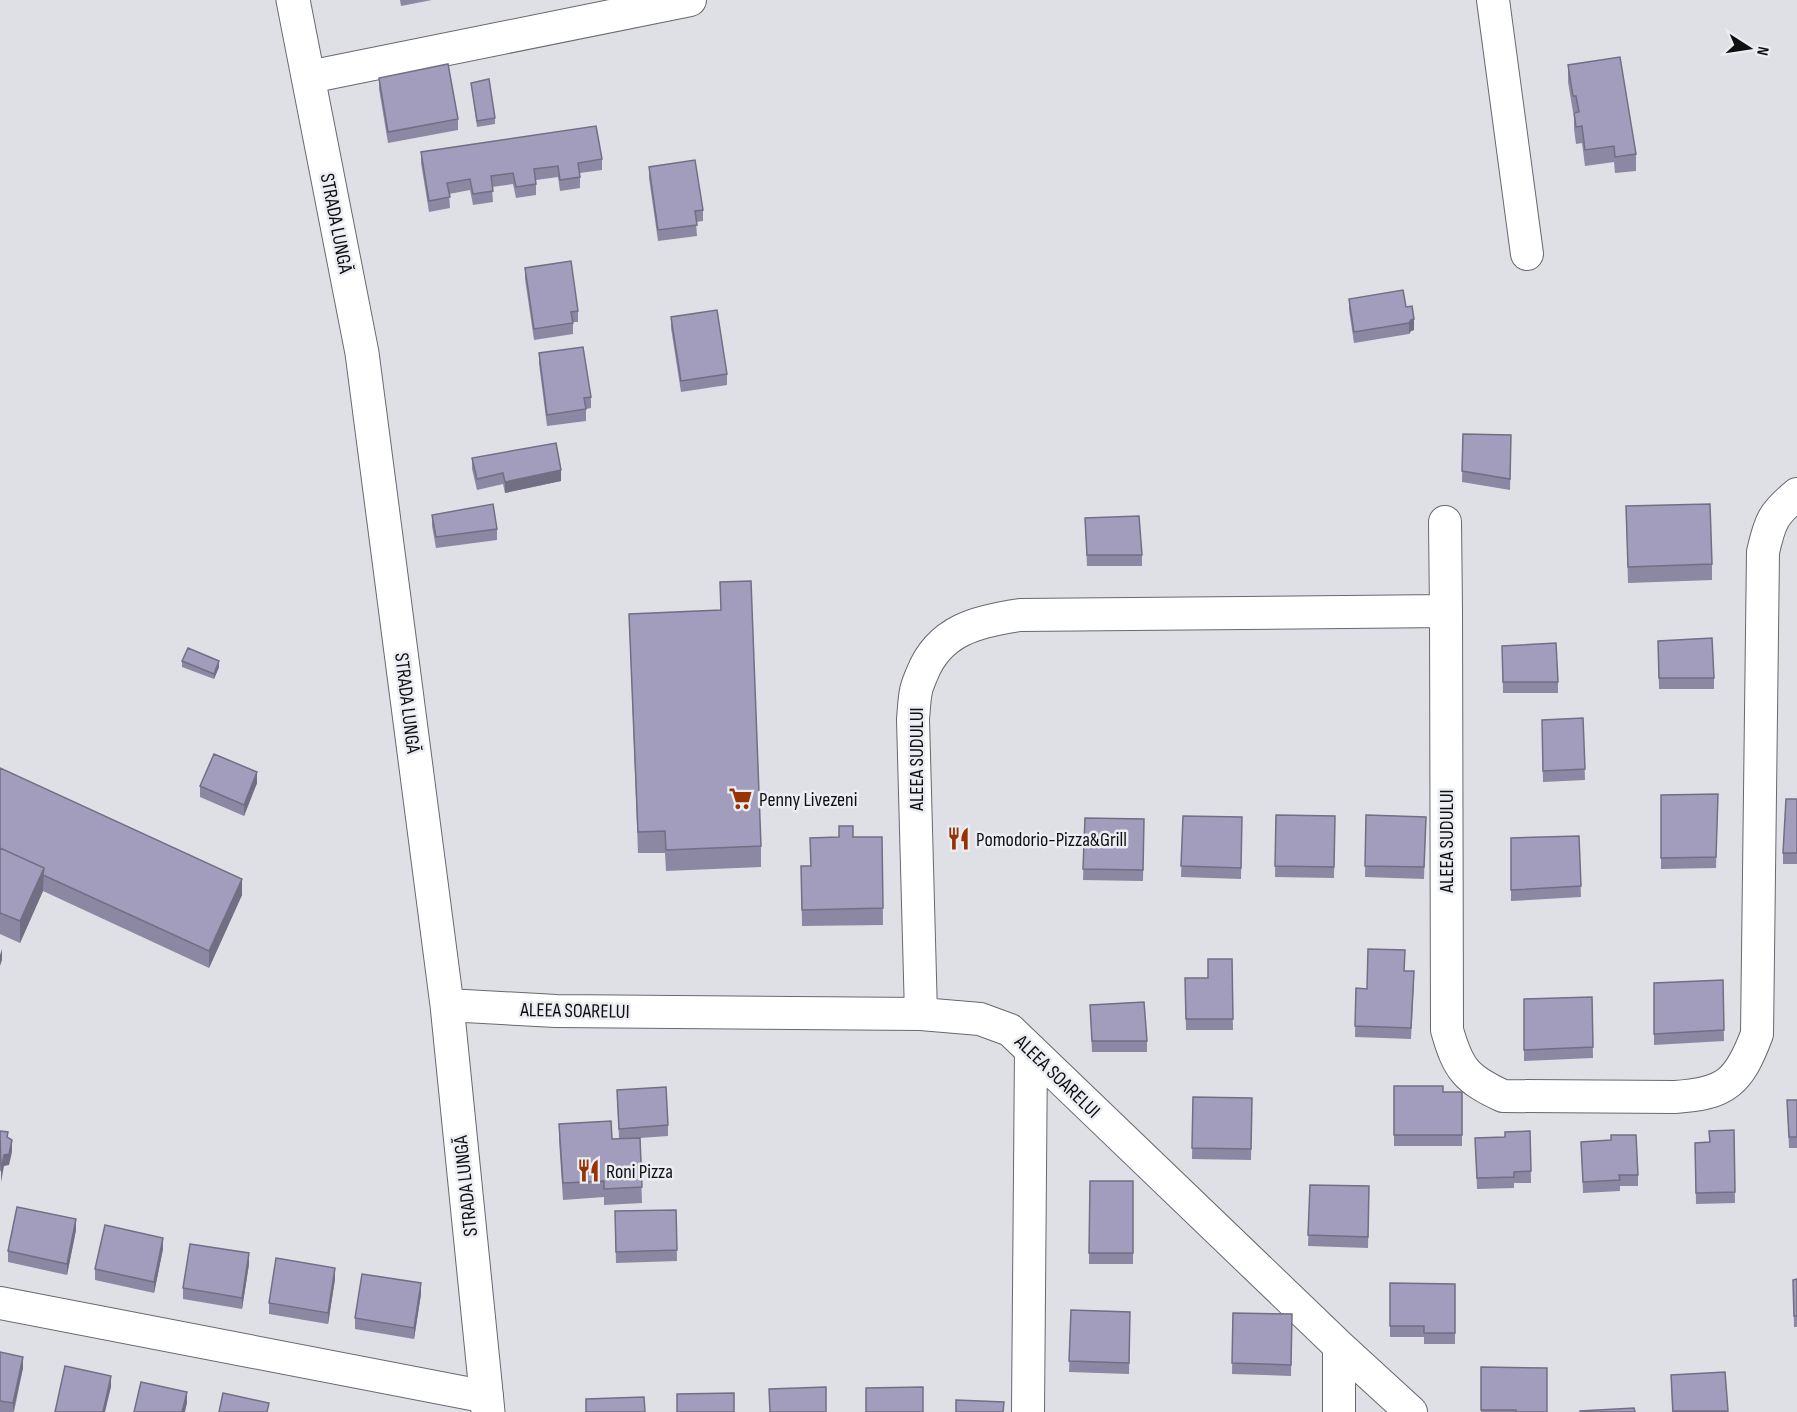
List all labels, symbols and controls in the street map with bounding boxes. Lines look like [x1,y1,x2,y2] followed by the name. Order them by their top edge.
[1719,18,1779,78] north arrow
[1752,45,1772,57] text: N
[315,171,358,276] street label: STRADA LUNGĂ
[389,651,425,755] street label: STRADA LUNGĂ
[905,707,929,812] street label: ALEEA SUDULUI
[728,786,754,812] supermarket icon: Penny Livezeni
[759,788,857,812] place label: Penny Livezeni
[1435,789,1459,894] street label: ALEEA SUDULUI
[945,826,971,852] restaurant icon: Pomodorio-Pizza&Grill
[976,828,1127,852] place label: Pomodorio-Pizza&Grill
[519,998,630,1024] street label: ALEEA SOARELUI
[1009,1029,1105,1123] street label: ALEEA SOARELUI
[449,1134,483,1238] street label: STRADA LUNGĂ
[575,1158,601,1184] restaurant icon: Roni Pizza
[606,1160,673,1184] place label: Roni Pizza

